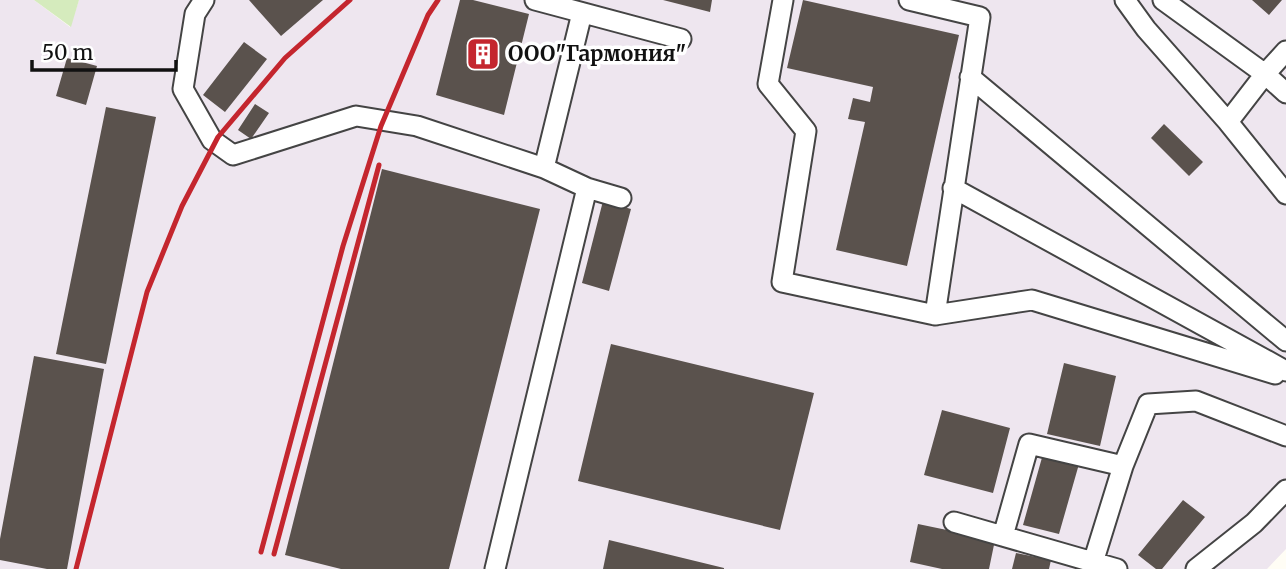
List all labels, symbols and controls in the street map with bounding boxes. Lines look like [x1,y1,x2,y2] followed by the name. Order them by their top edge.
[32,28,175,72] scale bar
[464,35,502,73] building icon: ООО"Гармония"
[42,39,93,66] text: 50 m
[508,40,686,67] place label: ООО"Гармония"

